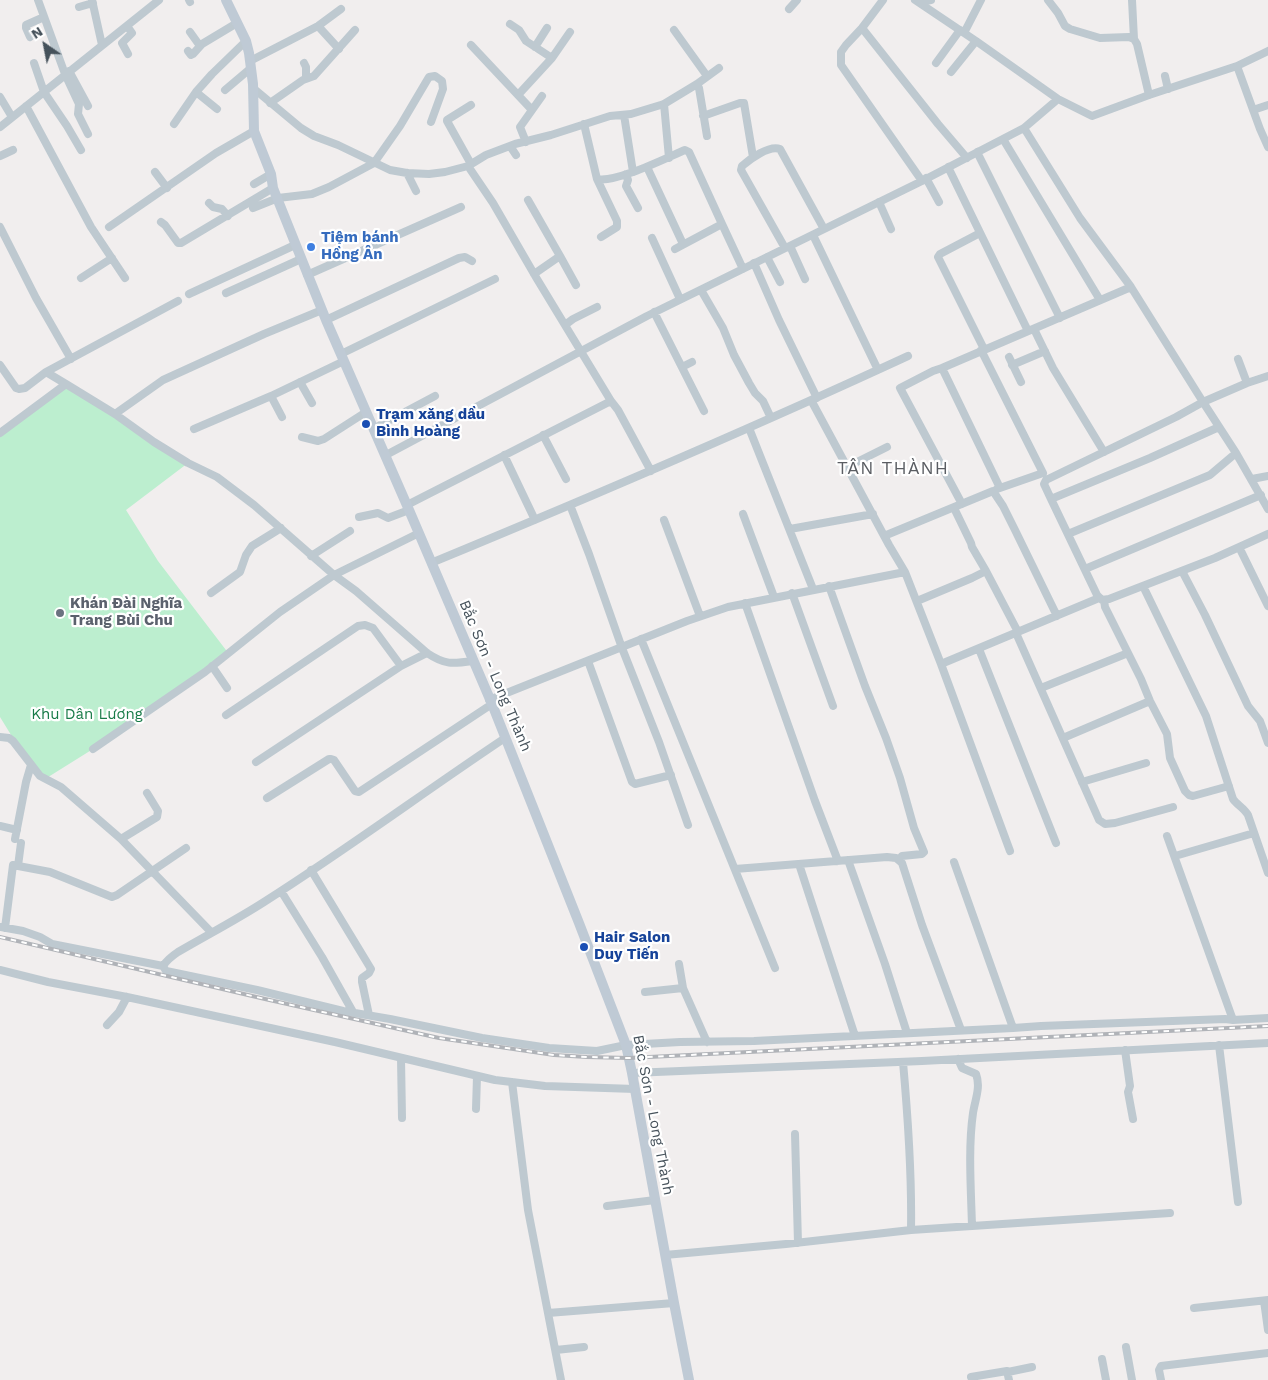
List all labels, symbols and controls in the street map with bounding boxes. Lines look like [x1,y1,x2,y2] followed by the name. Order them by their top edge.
[20,20,70,70] north arrow
[28,23,46,42] text: N
[321,229,399,264] place label: Tiệm bánh Hồng Ân
[305,241,317,253] marker: Tiệm bánh Hồng Ân
[376,406,485,441] place label: Trạm xăng dầu Bình Hoàng
[360,418,372,430] marker: Trạm xăng dầu Bình Hoàng
[836,458,950,480] district label: TÂN THÀNH
[70,595,182,630] place label: Khán Đài Nghĩa Trang Bùi Chu
[455,598,535,754] street label: Bắc Sơn - Long Thành
[54,607,66,619] marker: Khán Đài Nghĩa Trang Bùi Chu
[31,706,143,724] park label: Khu Dân Lương
[594,929,670,964] place label: Hair Salon Duy Tiến
[578,941,590,953] marker: Hair Salon Duy Tiến
[629,1033,677,1197] street label: Bắc Sơn - Long Thành

